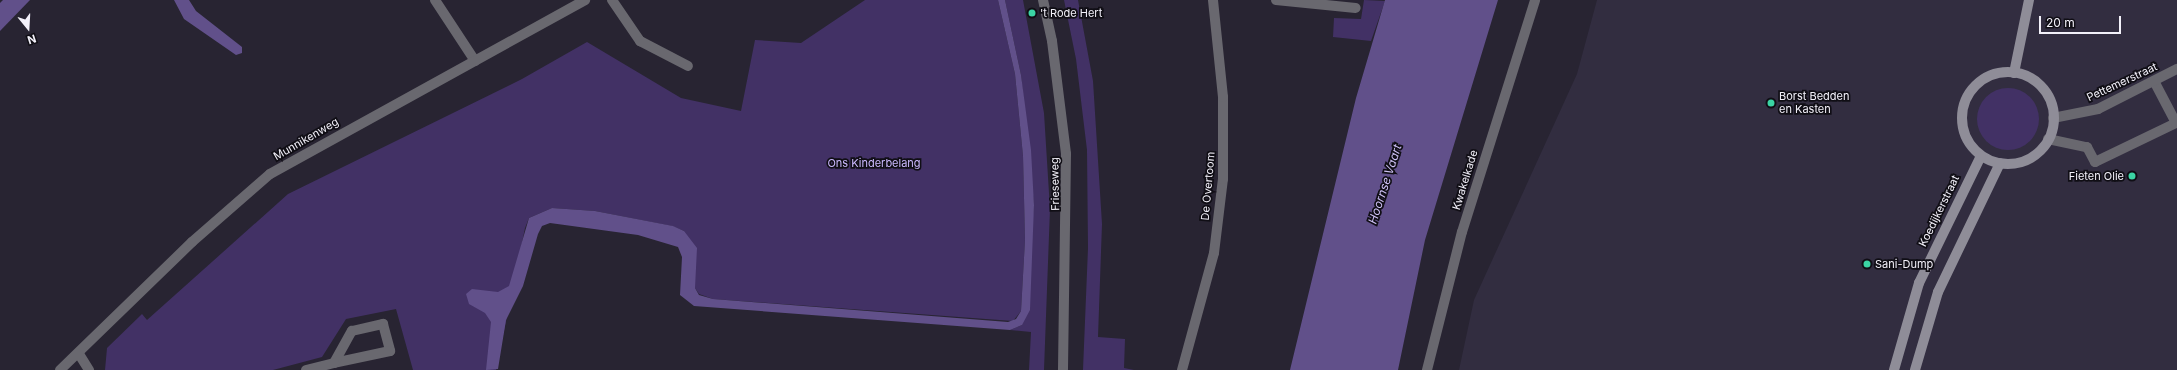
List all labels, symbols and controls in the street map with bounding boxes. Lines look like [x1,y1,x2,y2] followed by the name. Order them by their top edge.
[1040,6,1102,20] place label: 't Rode Hert
[8,8,48,48] north arrow
[1027,8,1037,18] marker: 't Rode Hert
[2041,8,2123,34] scale bar
[2046,15,2075,30] text: 20 m
[26,31,38,47] text: N
[2085,60,2159,104] street label: Pettemerstraat
[1779,90,1849,116] place label: Borst Bedden en Kasten
[1766,98,1776,108] marker: Borst Bedden en Kasten
[271,115,341,163] street label: Munnikenweg
[1365,142,1405,226] water label: Hoornse Vaart
[1450,148,1480,212] street label: Kwakelkade
[1198,151,1218,221] street label: De Overtoom
[827,156,921,170] park label: Ons Kinderbelang
[1048,157,1062,211] street label: Frieseweg
[2069,169,2124,183] place label: Fieten Olie
[2127,171,2137,181] marker: Fieten Olie
[1916,173,1962,249] street label: Koedijkerstraat
[1875,257,1933,271] place label: Sani-Dump
[1862,259,1872,269] marker: Sani-Dump

